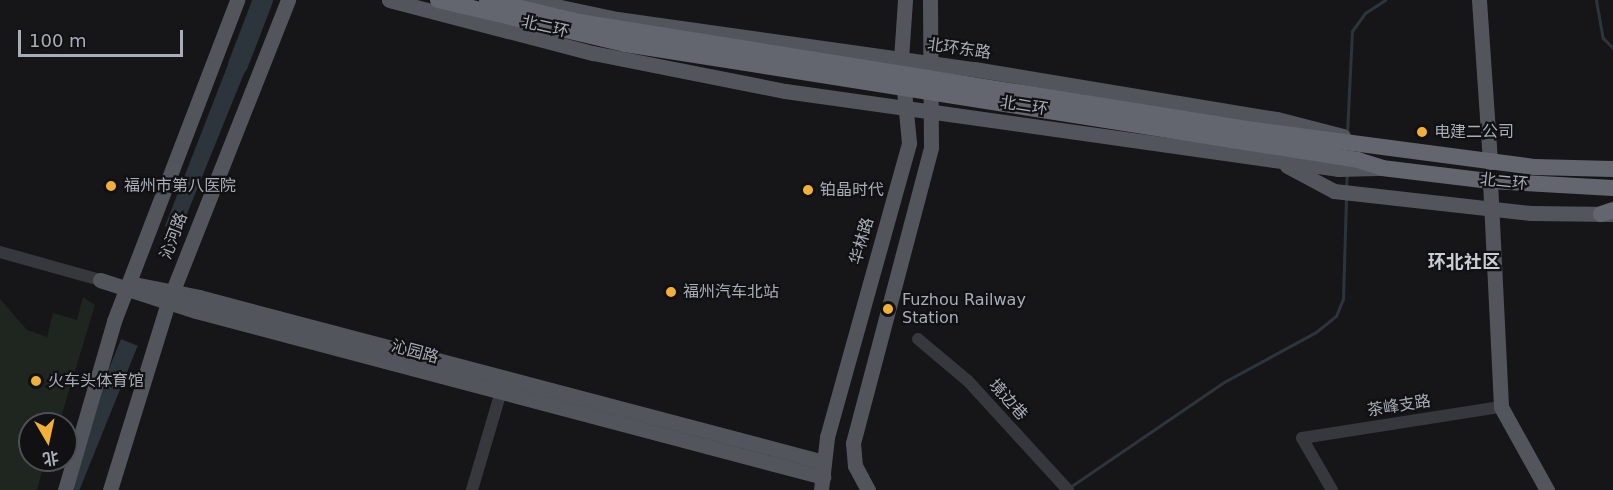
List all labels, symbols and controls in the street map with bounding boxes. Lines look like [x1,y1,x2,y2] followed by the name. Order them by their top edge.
[519,12,571,42] street label: 北二环
[21,18,186,56] scale bar
[29,30,87,51] text: 100 m
[926,35,992,63] street label: 北环东路
[999,93,1049,119] street label: 北二环
[1434,122,1514,142] place label: 电建二公司
[1415,125,1429,139] marker: 电建二公司
[1479,170,1529,194] street label: 北二环
[124,176,236,196] place label: 福州市第八医院
[102,177,120,195] marker: 福州市第八医院
[820,180,884,200] place label: 铂晶时代
[801,183,815,197] marker: 铂晶时代
[156,210,192,262] street label: 沁河路
[846,215,878,267] street label: 华林路
[1428,251,1500,273] district label: 环北社区
[683,282,779,302] place label: 福州汽车北站
[664,285,678,299] marker: 福州汽车北站
[902,290,1026,328] place label: Fuzhou Railway Station
[879,300,897,318] marker: Fuzhou Railway Station
[389,337,441,367] street label: 沁园路
[48,371,144,391] place label: 火车头体育馆
[29,374,43,388] marker: 火车头体育馆
[985,376,1031,424] street label: 境边巷
[1366,392,1432,420] street label: 茶峰支路
[18,412,78,472] north arrow
[41,448,60,469] text: 北

